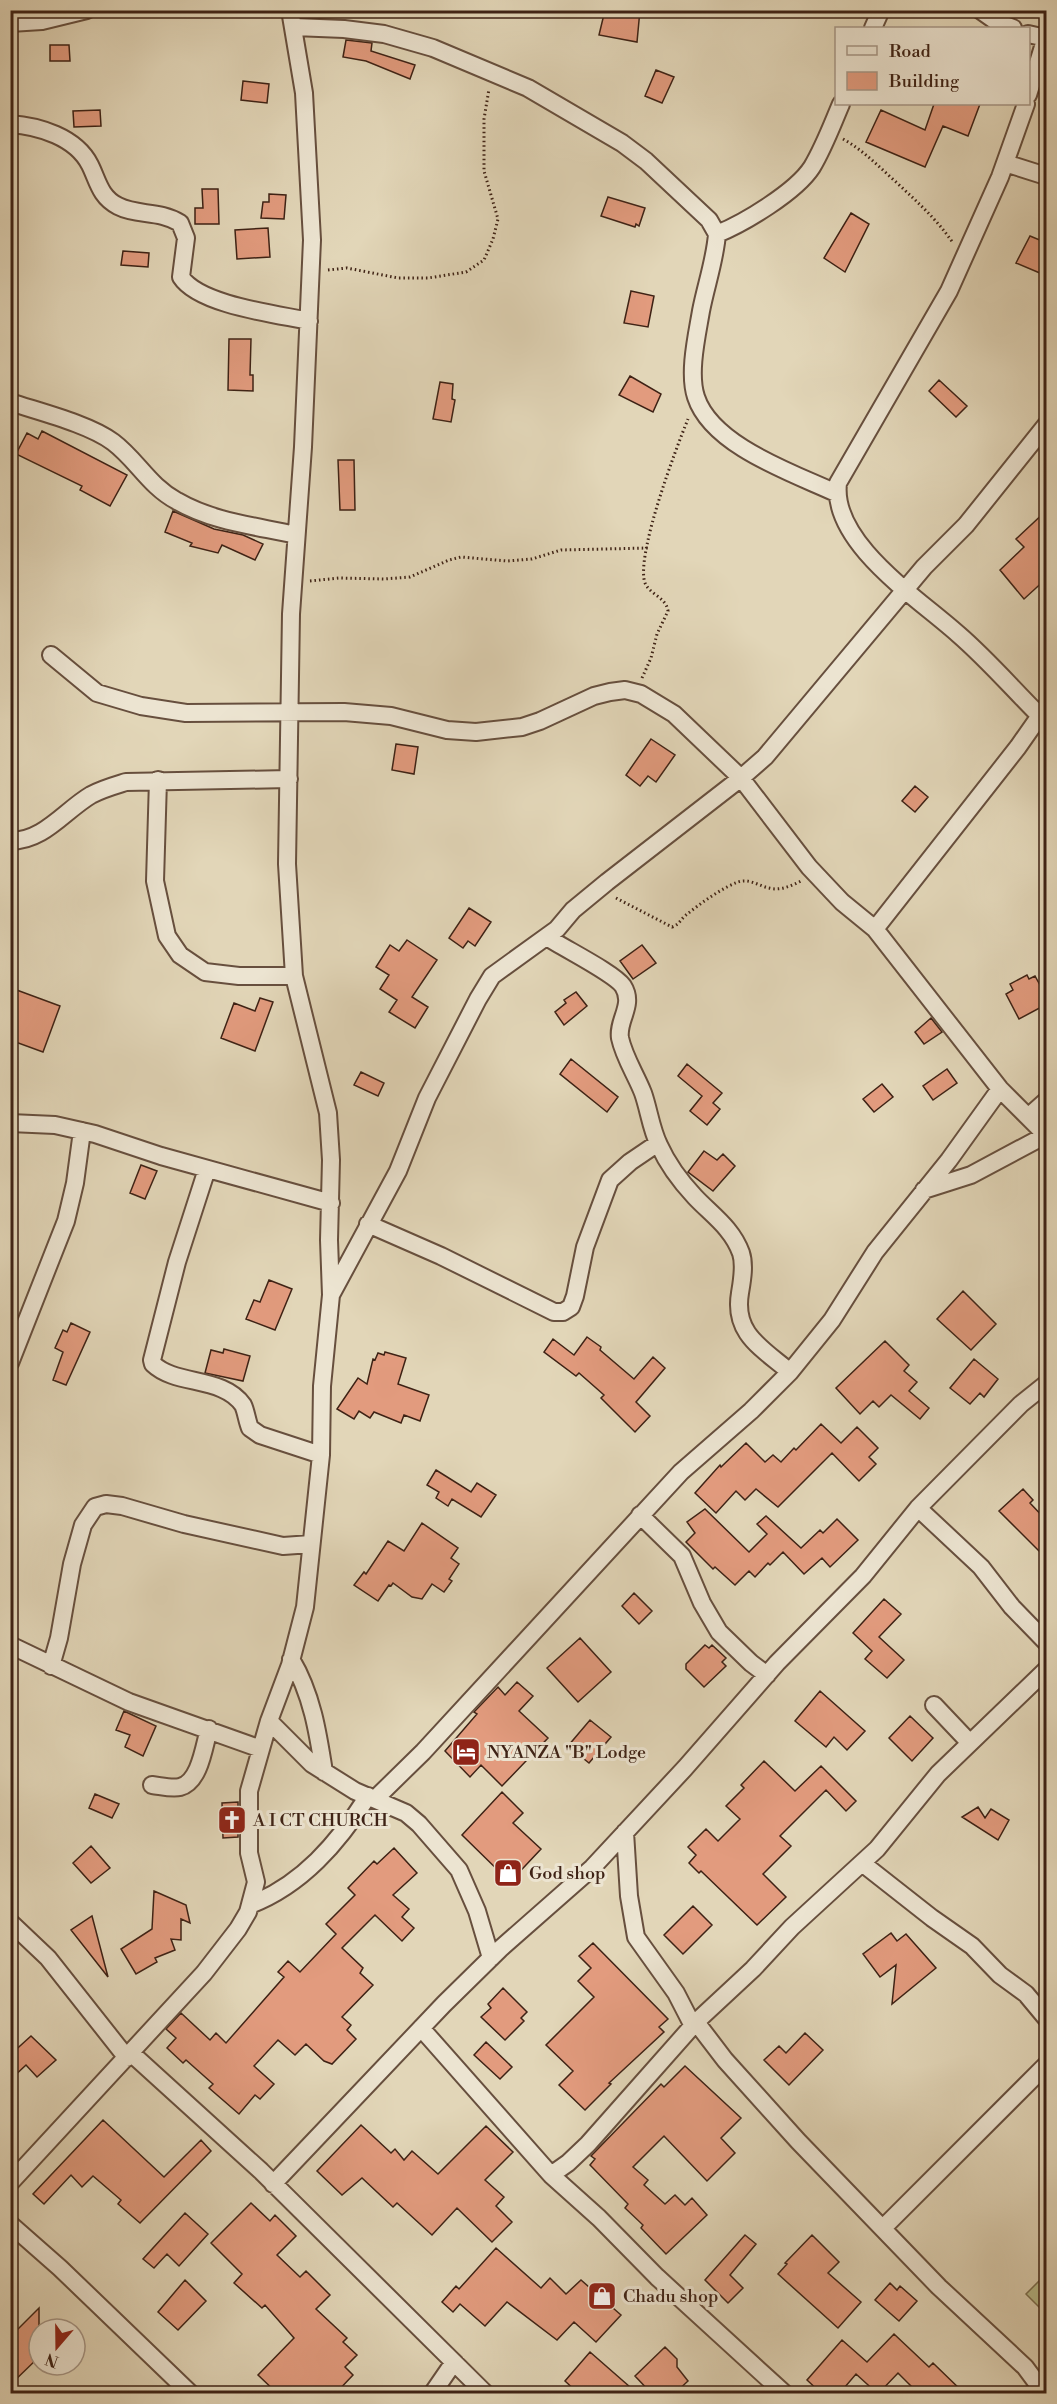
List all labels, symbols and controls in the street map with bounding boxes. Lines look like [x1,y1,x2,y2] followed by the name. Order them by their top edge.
[835,27,1030,105] legend
[889,40,932,63] text: Road
[888,70,960,93] text: Building
[450,1736,482,1768] hotel icon: NYANZA "B" Lodge
[487,1741,646,1764] place label: NYANZA "B" Lodge
[216,1804,248,1836] church icon: A I CT CHURCH
[252,1809,388,1832] place label: A I CT CHURCH
[492,1857,524,1889] shop icon: God shop
[529,1862,605,1885] place label: God shop
[586,2280,618,2312] shop icon: Chadu shop
[623,2285,719,2308] place label: Chadu shop
[27,2317,87,2377] north arrow
[43,2348,62,2372] text: N

